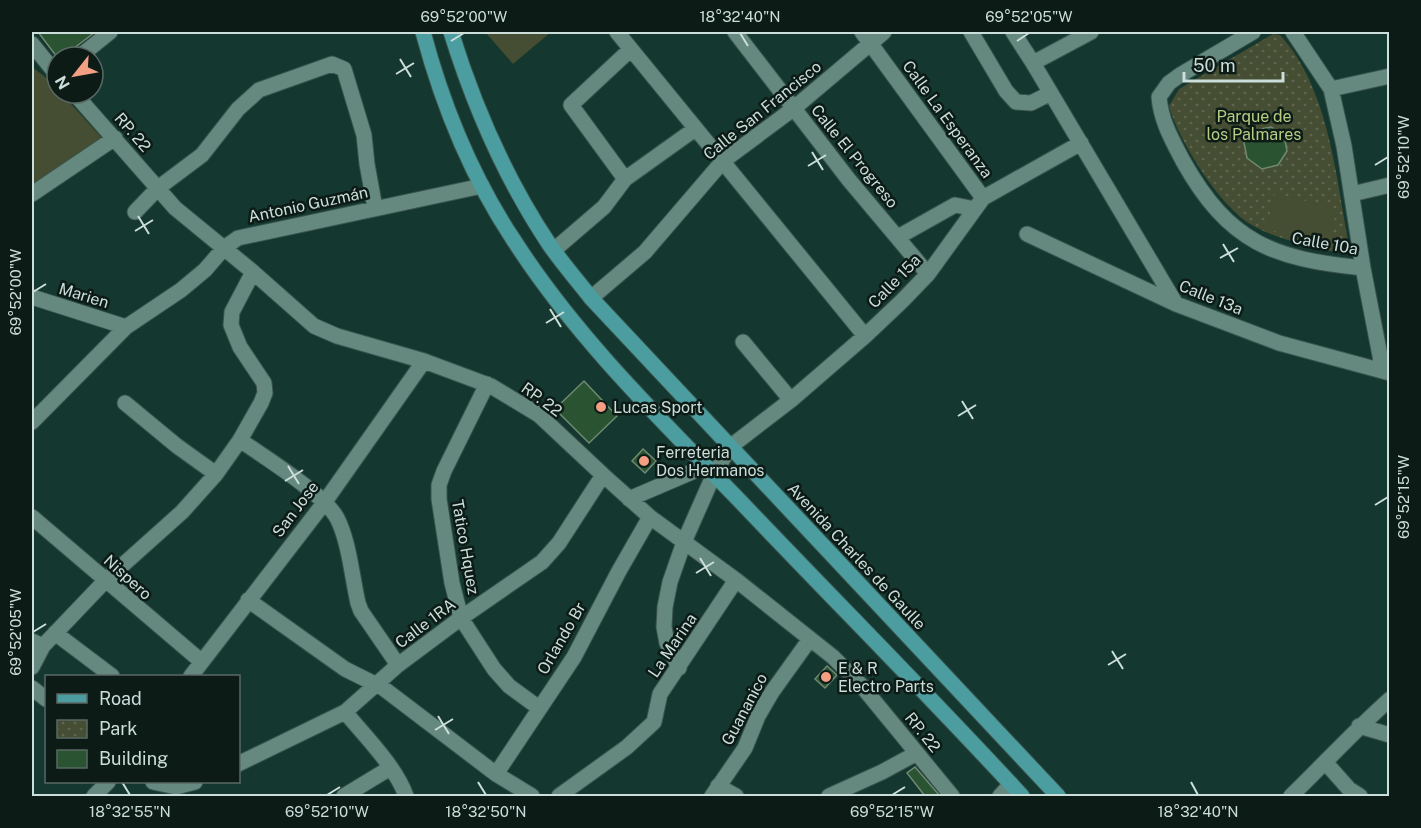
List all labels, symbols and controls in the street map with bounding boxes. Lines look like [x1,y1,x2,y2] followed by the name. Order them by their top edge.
[421,8,507,25] text: 69°52'00"W
[699,8,781,25] text: 18°32'40"N
[985,8,1073,25] text: 69°52'05"W
[45,45,105,105] north arrow
[1184,45,1283,83] scale bar
[1193,55,1236,76] text: 50 m
[700,57,825,164] street label: Calle San Francisco
[899,57,997,182] street label: Calle La Esperanza
[51,72,74,93] text: N
[807,101,902,212] street label: Calle El Progreso
[1207,107,1301,144] park label: Parque de los Palmares
[110,109,155,156] street label: RP. 22
[1395,115,1412,199] text: 69°52'10"W
[246,183,370,226] street label: Antonio Guzmán
[1290,228,1359,259] street label: Calle 10a
[7,249,24,335] text: 69°52'00"W
[864,251,925,312] street label: Calle 15a
[1176,276,1245,319] street label: Calle 13a
[56,279,111,312] street label: Marien
[518,378,566,421] street label: RP. 22
[613,398,702,417] place label: Lucas Sport
[594,400,608,414] marker: Lucas Sport
[656,443,764,480] place label: Ferreteria Dos Hermanos
[637,454,651,468] marker: Ferreteria Dos Hermanos
[1395,455,1412,539] text: 69°52'15"W
[268,478,323,541] street label: San Jose
[784,479,930,634] street label: Avenida Charles de Gaulle
[448,498,483,596] street label: Tatico Hquez
[100,551,156,604] street label: Nispero
[7,588,24,676] text: 69°52'05"W
[391,595,459,652] street label: Calle 1RA
[533,599,590,678] street label: Orlando Br
[644,610,701,681] street label: La Marina
[838,659,934,696] place label: E & R Electro Parts
[718,670,771,748] street label: Guananico
[819,670,833,684] marker: E & R Electro Parts
[45,675,240,783] legend
[99,688,142,709] text: Road
[901,709,944,756] street label: RP. 22
[99,718,137,739] text: Park
[99,748,168,769] text: Building
[89,803,171,820] text: 18°32'55"N
[285,803,369,820] text: 69°52'10"W
[445,803,527,820] text: 18°32'50"N
[850,803,934,820] text: 69°52'15"W
[1157,803,1239,820] text: 18°32'40"N

